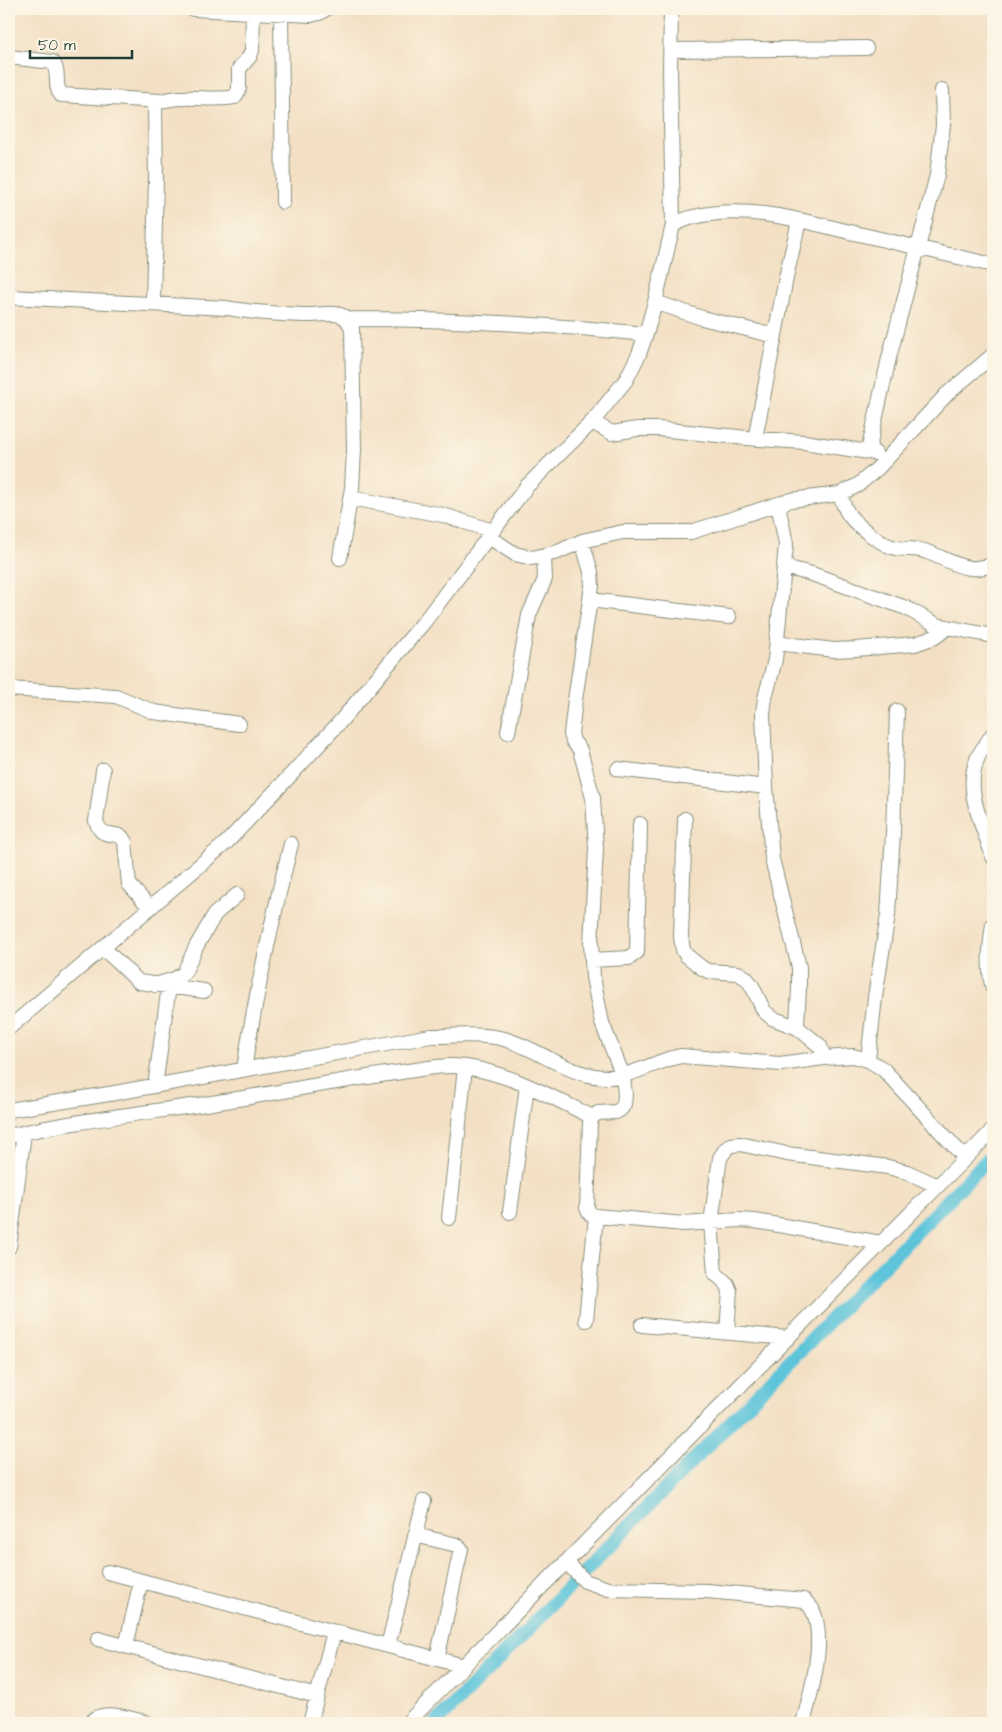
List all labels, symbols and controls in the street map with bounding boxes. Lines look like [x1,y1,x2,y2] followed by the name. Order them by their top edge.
[30,28,132,60] scale bar
[38,35,76,56] text: 50 m

